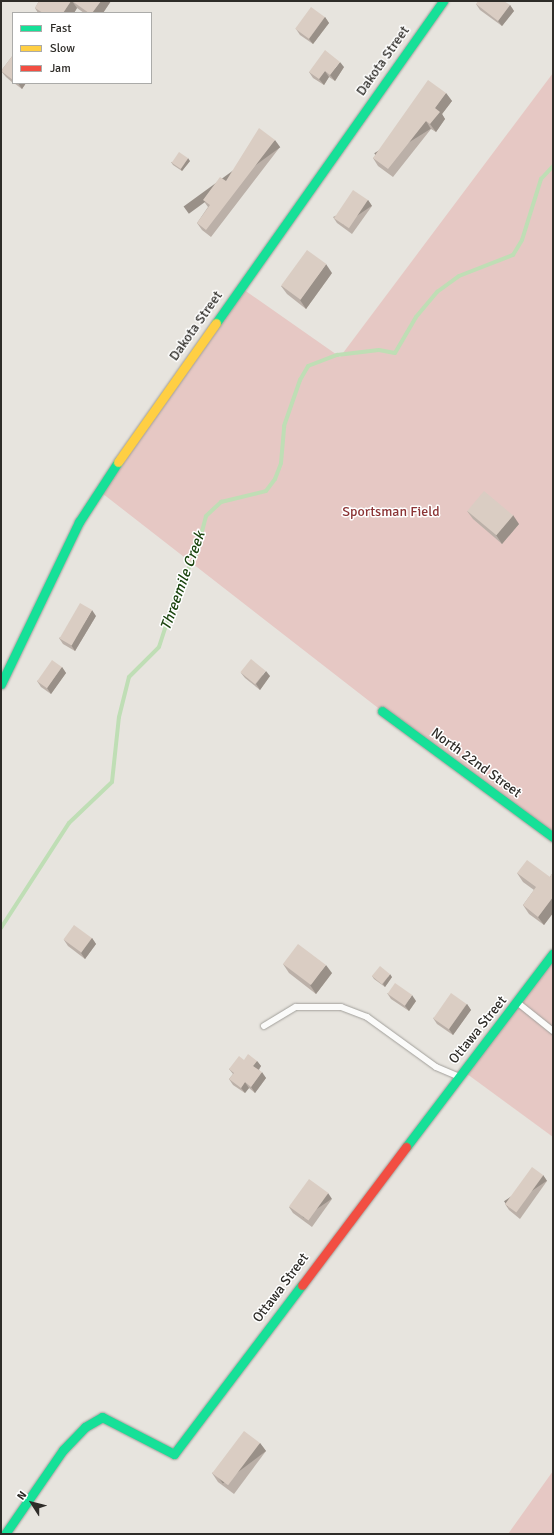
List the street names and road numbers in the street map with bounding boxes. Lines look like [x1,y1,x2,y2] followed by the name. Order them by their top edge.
[353,23,413,99] street label: Dakota Street
[166,288,226,364] street label: Dakota Street
[428,725,524,801] street label: North 22nd Street
[445,993,511,1067] street label: Ottawa Street
[249,1250,313,1326] street label: Ottawa Street

